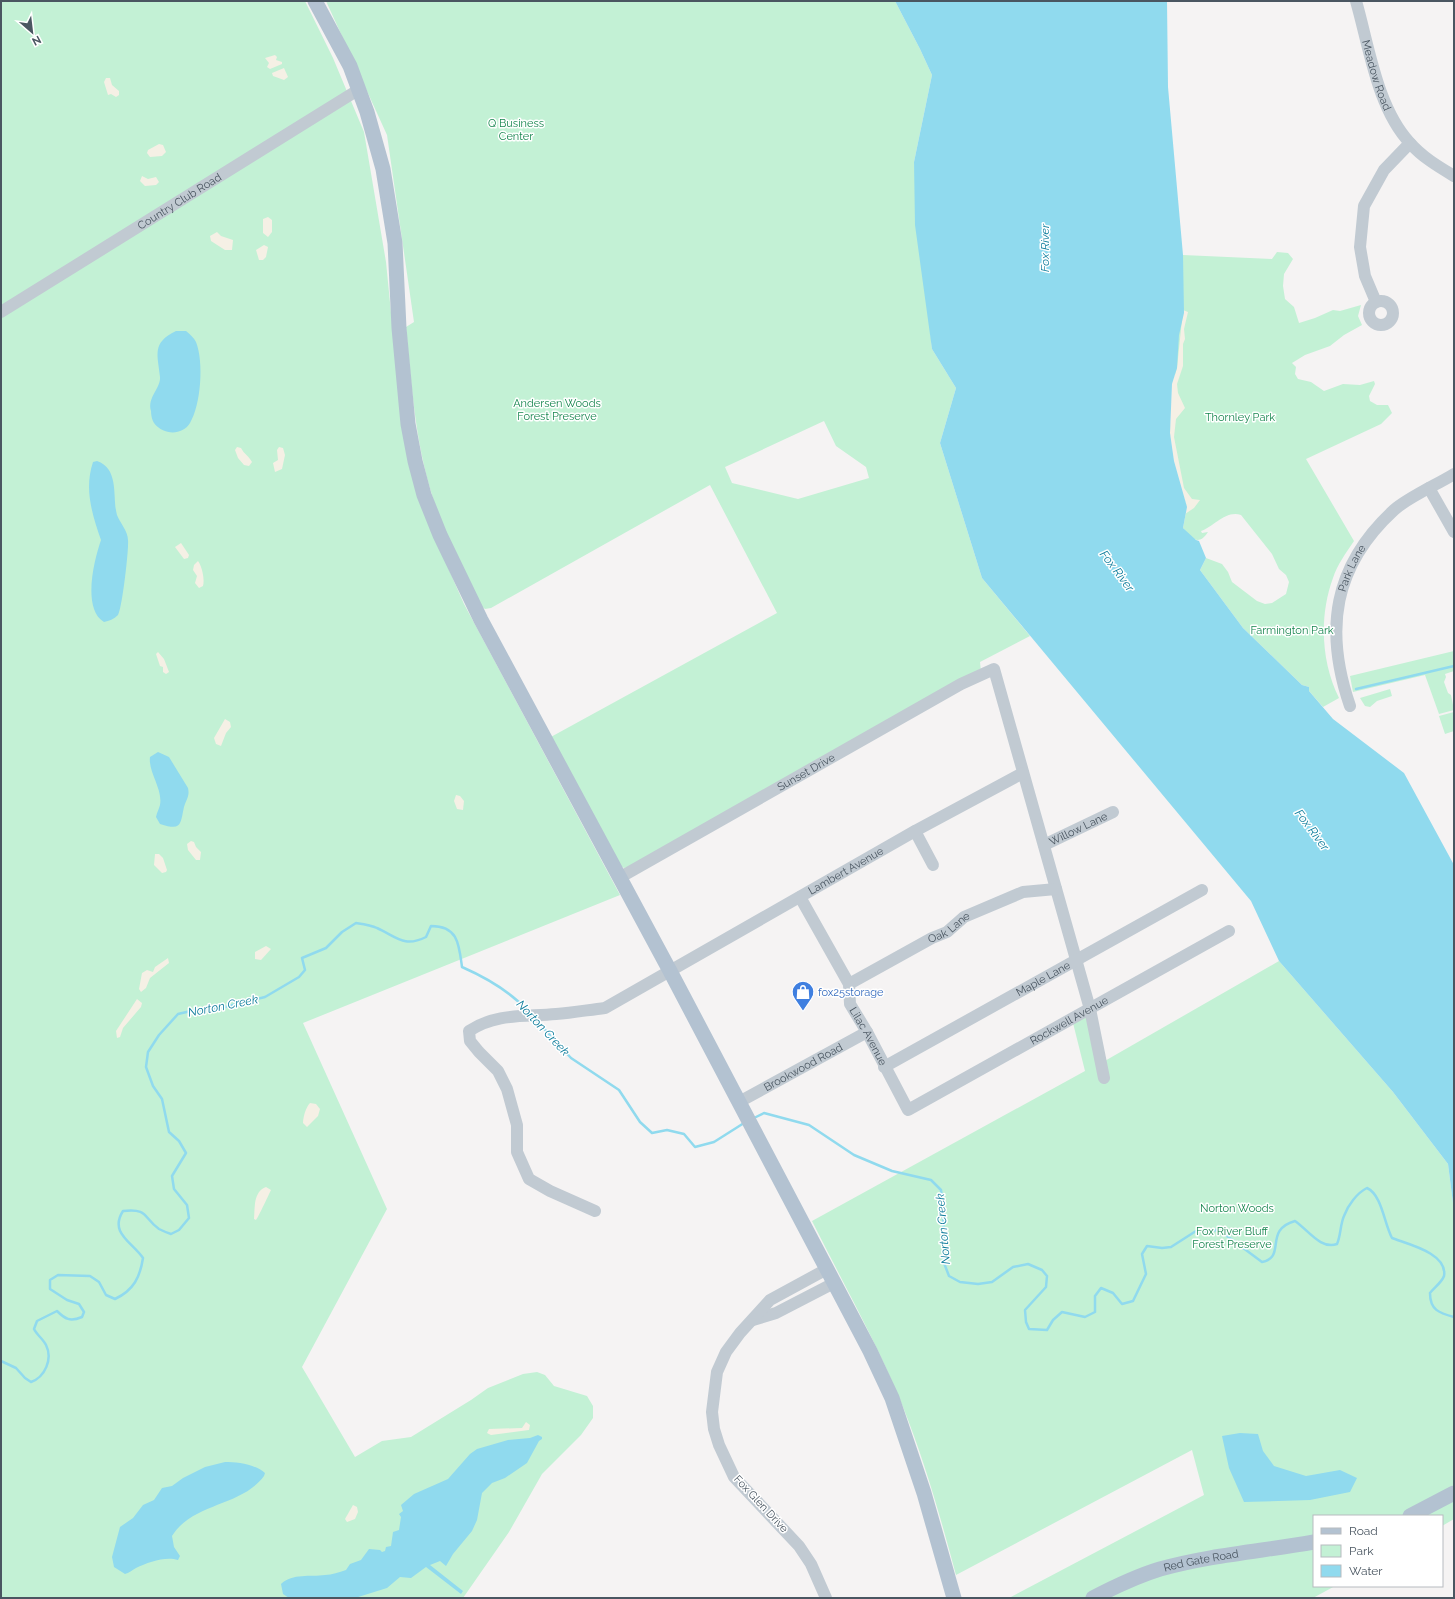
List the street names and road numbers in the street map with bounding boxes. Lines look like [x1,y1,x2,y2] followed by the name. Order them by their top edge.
[1360,39,1394,113] street label: Meadow Road
[135,170,224,232] street label: Country Club Road
[1335,542,1368,593] street label: Park Lane
[775,750,838,793] street label: Sunset Drive
[1047,809,1110,848] street label: Willow Lane
[806,844,886,897] street label: Lambert Avenue
[926,909,972,946] street label: Oak Lane
[1014,958,1073,999] street label: Maple Lane
[1028,993,1111,1047] street label: Rockwell Avenue
[847,1005,890,1068] street label: Lilac Avenue
[761,1040,845,1094] street label: Brookwood Road
[731,1473,791,1536] street label: Fox Glen Drive
[1162,1547,1240,1574] street label: Red Gate Road

